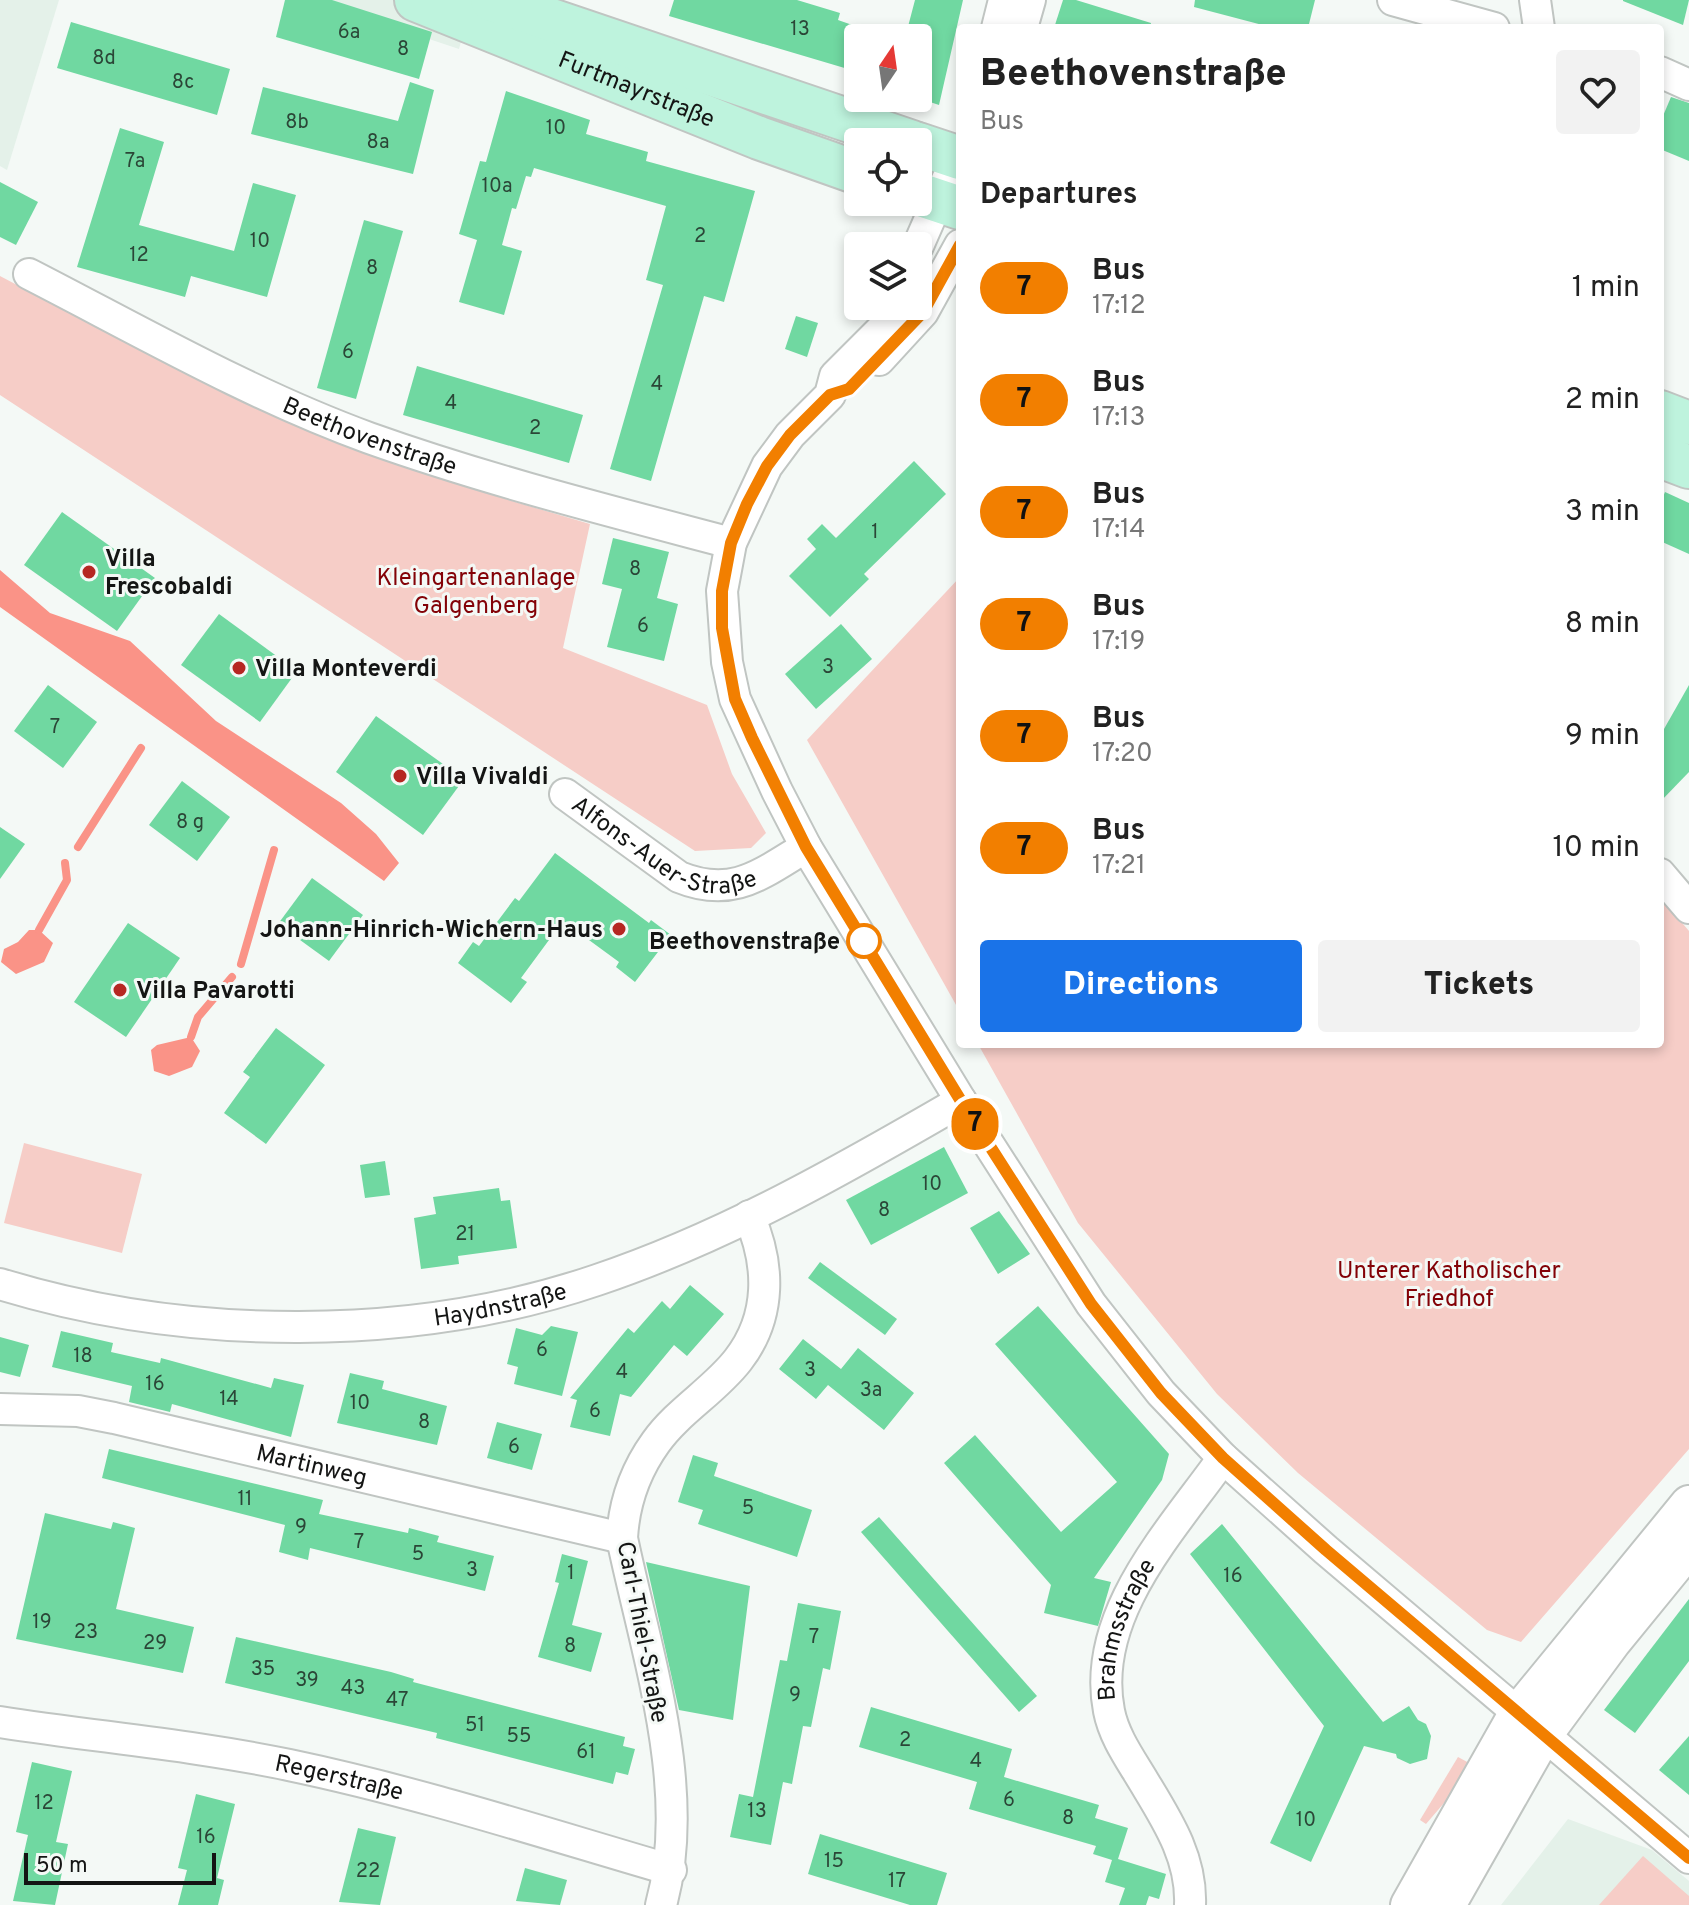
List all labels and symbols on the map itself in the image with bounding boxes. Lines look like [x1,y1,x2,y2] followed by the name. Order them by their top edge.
[790,17,810,43] house number: 13
[338,20,360,46] house number: 6a
[844,24,932,112] north arrow
[397,37,409,63] house number: 8
[92,46,116,72] house number: 8d
[553,46,719,136] street label: Furtmayrstraße
[172,70,194,96] house number: 8c
[285,110,309,136] house number: 8b
[546,116,566,142] house number: 10
[367,130,389,156] house number: 8a
[125,149,145,175] house number: 7a
[482,174,512,200] house number: 10a
[694,224,706,250] house number: 2
[250,229,270,255] house number: 10
[129,243,149,269] house number: 12
[366,256,378,282] house number: 8
[342,340,354,366] house number: 6
[651,372,663,398] house number: 4
[445,391,457,417] house number: 4
[277,392,460,483] street label: Beethovenstraße
[529,416,541,442] house number: 2
[871,520,879,546] house number: 1
[105,545,233,603] place label: Villa Frescobaldi
[629,557,641,583] house number: 8
[80,563,98,581] marker: Villa Frescobaldi
[377,564,575,622] park label: Kleingartenanlage Galgenberg
[637,614,649,640] house number: 6
[255,655,437,685] place label: Villa Monteverdi
[822,655,834,681] house number: 3
[230,659,248,677] marker: Villa Monteverdi
[50,715,60,741] house number: 7
[416,763,549,793] place label: Villa Vivaldi
[391,767,409,785] marker: Villa Vivaldi
[565,791,762,903] street label: Alfons-Auer-Straße
[176,810,204,836] house number: 8 g
[260,916,603,946] place label: Johann-Hinrich-Wichern-Haus
[610,920,628,938] marker: Johann-Hinrich-Wichern-Haus
[847,924,881,958] marker: Beethovenstraße
[649,928,840,958] place label: Beethovenstraße
[136,977,295,1007] place label: Villa Pavarotti
[111,981,129,999] marker: Villa Pavarotti
[949,1098,1001,1150] line badge: 7
[922,1172,942,1198] house number: 10
[878,1198,890,1224] house number: 8
[455,1222,475,1248] house number: 21
[1337,1257,1561,1315] park label: Unterer Katholischer Friedhof
[432,1277,571,1335] street label: Haydnstraße
[536,1338,548,1364] house number: 6
[73,1344,93,1370] house number: 18
[804,1358,816,1384] house number: 3
[616,1360,628,1386] house number: 4
[145,1372,165,1398] house number: 16
[860,1378,882,1404] house number: 3a
[219,1387,239,1413] house number: 14
[350,1391,370,1417] house number: 10
[589,1399,601,1425] house number: 6
[418,1410,430,1436] house number: 8
[508,1435,520,1461] house number: 6
[253,1439,370,1494] street label: Martinweg
[238,1487,252,1513] house number: 11
[742,1496,754,1522] house number: 5
[295,1515,307,1541] house number: 9
[354,1530,364,1556] house number: 7
[609,1539,673,1726] street label: Carl-Thiel-Straße
[412,1542,424,1568] house number: 5
[1093,1554,1163,1702] street label: Brahmsstraße
[466,1558,478,1584] house number: 3
[567,1561,575,1587] house number: 1
[1223,1564,1243,1590] house number: 16
[32,1610,52,1636] house number: 19
[74,1620,98,1646] house number: 23
[809,1625,819,1651] house number: 7
[143,1631,167,1657] house number: 29
[564,1634,576,1660] house number: 8
[251,1657,275,1683] house number: 35
[295,1668,319,1694] house number: 39
[341,1676,365,1702] house number: 43
[789,1683,801,1709] house number: 9
[386,1688,408,1714] house number: 47
[465,1713,485,1739] house number: 51
[507,1724,531,1750] house number: 55
[899,1728,911,1754] house number: 2
[576,1740,596,1766] house number: 61
[272,1749,406,1809] street label: Regerstraße
[970,1749,982,1775] house number: 4
[1003,1788,1015,1814] house number: 6
[34,1791,54,1817] house number: 12
[747,1799,767,1825] house number: 13
[1062,1806,1074,1832] house number: 8
[1296,1808,1316,1834] house number: 10
[196,1825,216,1851] house number: 16
[24,1849,216,1885] scale bar
[824,1849,844,1875] house number: 15
[356,1859,380,1885] house number: 22
[888,1869,906,1895] house number: 17

